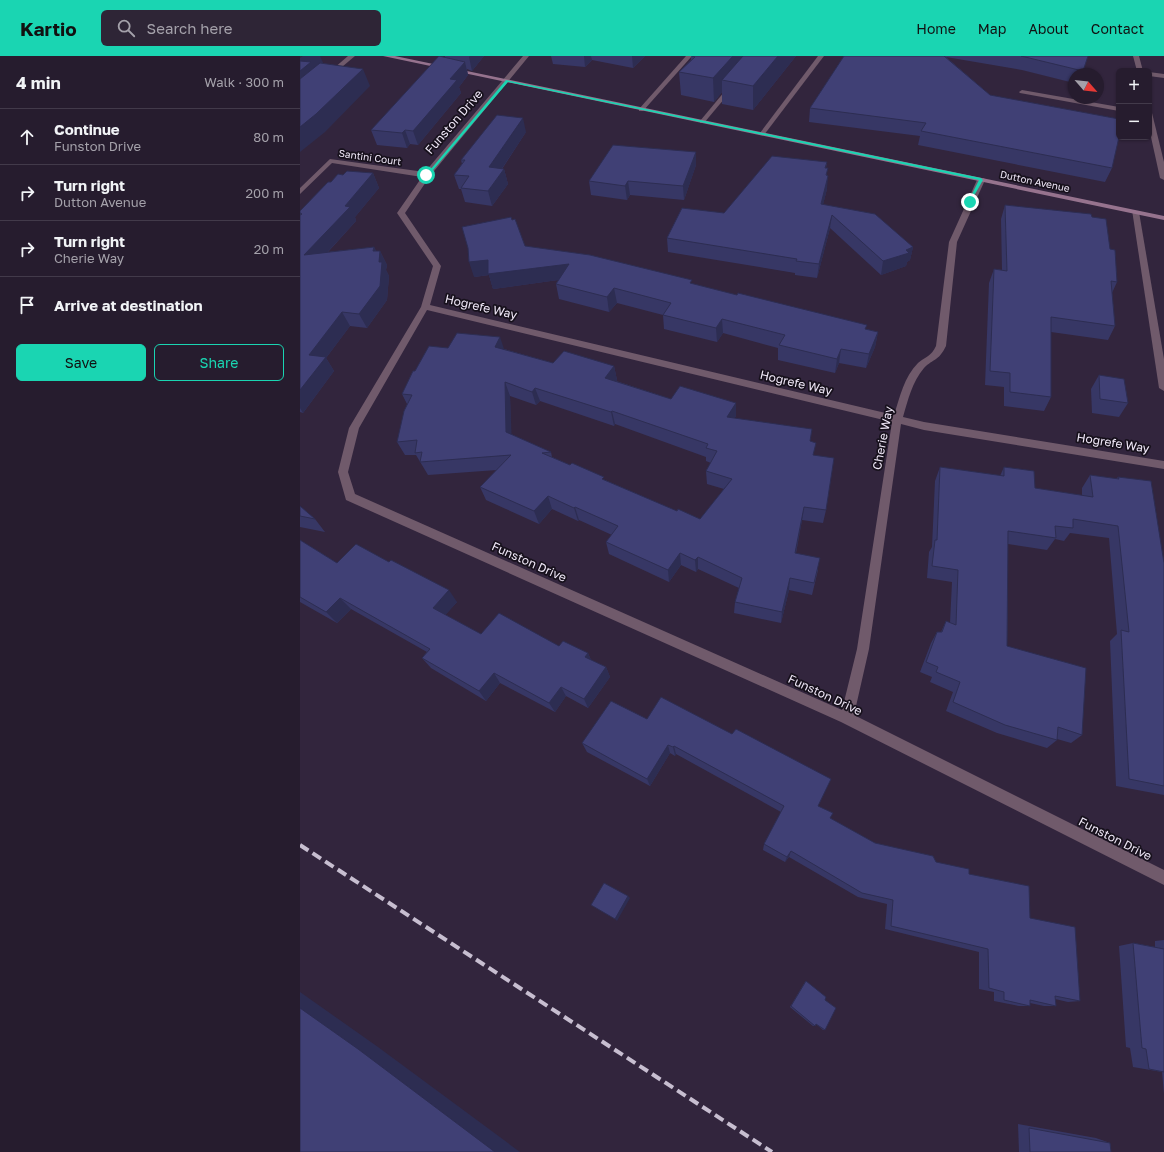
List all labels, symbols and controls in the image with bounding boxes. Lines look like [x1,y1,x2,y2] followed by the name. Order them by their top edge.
[101,10,381,46] search box
[20,17,77,40] text: Kartio
[115,17,137,39] icon: search
[147,19,233,37] text: Search here
[916,20,956,37] text: Home
[978,20,1006,37] text: Map
[1028,20,1069,37] text: About
[1091,20,1144,37] text: Contact
[1068,68,1104,104] north arrow
[1116,68,1152,140] map controls
[1116,68,1152,104] button: +
[16,72,61,93] text: 4 min
[204,74,284,90] text: Walk · 300 m
[422,86,486,157] street label: Funston Drive
[1116,104,1152,140] button: −
[54,120,120,138] text: Continue
[16,126,38,148] icon: ahead
[253,129,284,145] text: 80 m
[54,138,141,154] text: Funston Drive
[338,147,402,167] street label: Santini Court
[417,166,435,184] route start
[999,168,1071,194] street label: Dutton Avenue
[54,176,125,194] text: Turn right
[16,182,38,204] icon: right
[246,185,284,201] text: 200 m
[961,193,979,211] route end
[54,194,146,210] text: Dutton Avenue
[54,232,125,250] text: Turn right
[16,238,38,260] icon: right
[254,241,284,257] text: 20 m
[54,250,124,266] text: Cherie Way
[444,291,519,322] street label: Hogrefe Way
[16,294,38,316] icon: arrive
[54,296,203,314] text: Arrive at destination
[16,344,146,381] button: Save
[154,344,284,381] button: Share
[759,367,834,398] street label: Hogrefe Way
[869,404,896,471] street label: Cherie Way
[1076,429,1151,456] street label: Hogrefe Way
[489,538,569,585] street label: Funston Drive
[786,671,865,718] street label: Funston Drive
[1076,814,1154,863] street label: Funston Drive

